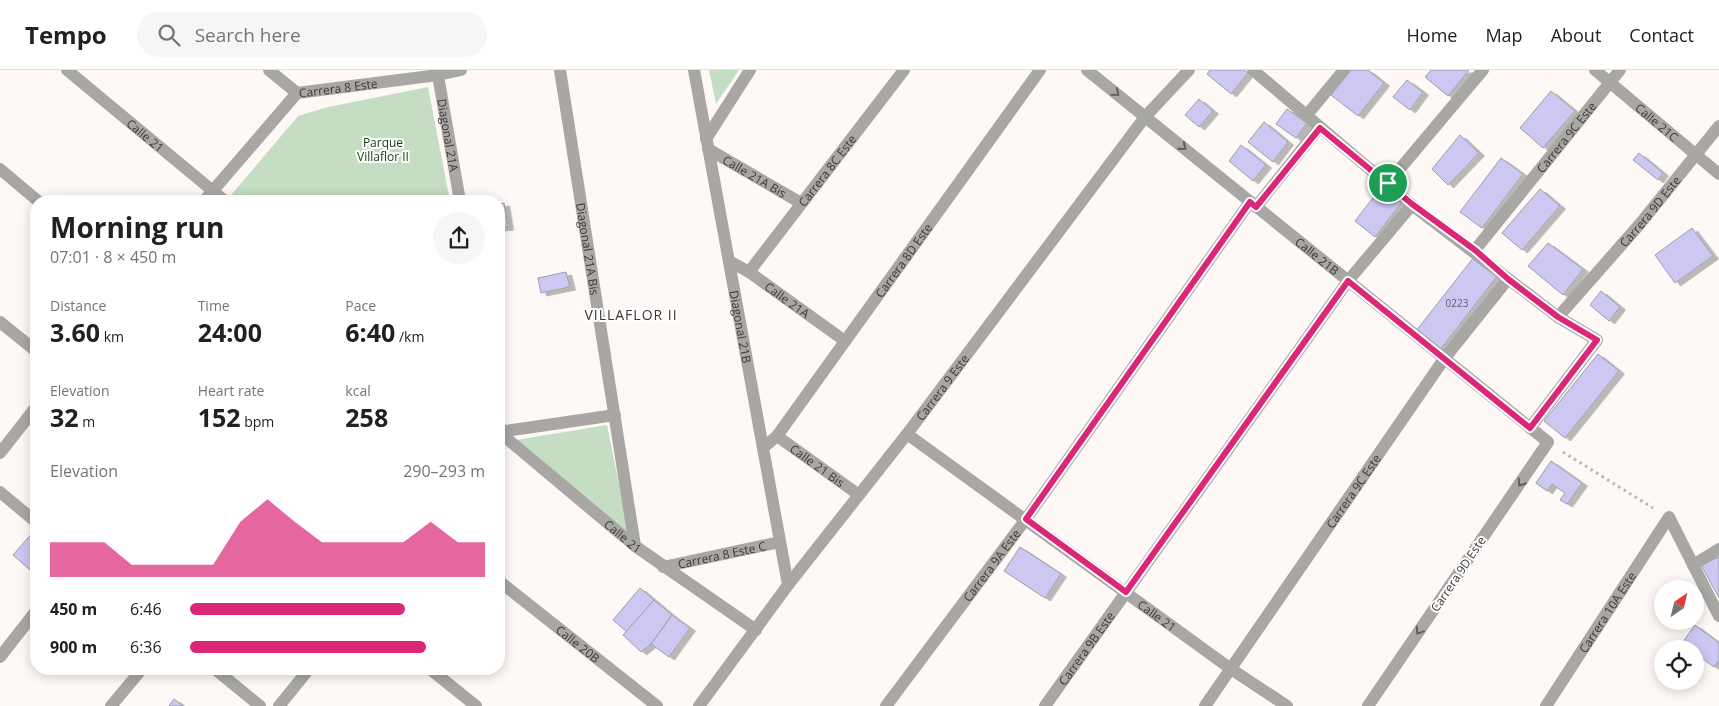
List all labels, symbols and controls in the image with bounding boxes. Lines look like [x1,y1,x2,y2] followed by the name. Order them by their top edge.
[137,12,487,57] search box
[25,18,107,51] text: Tempo
[155,21,183,49] icon: search
[195,22,301,48] text: Search here
[1407,23,1457,47] text: Home
[1485,23,1523,47] text: Map
[1551,23,1601,47] text: About
[1629,23,1694,47] text: Contact
[298,74,379,101] street label: Carrera 8 Este
[1110,88,1119,96] one-way arrow
[434,97,463,173] street label: Diagonal 21A
[1532,98,1600,176] street label: Carrera 9C Este
[1632,99,1683,145] street label: Calle 21C
[123,115,168,156] street label: Calle 21
[794,131,860,210] street label: Carrera 8C Este
[357,134,409,165] park label: Parque Villaflor II
[1177,142,1186,150] one-way arrow
[720,151,790,201] street label: Calle 21A Bis
[1367,162,1409,204] pin
[1374,169,1402,197] icon: arrive
[1615,172,1684,250] street label: Carrera 9D Este
[573,201,604,296] street label: Diagonal 21A Bis
[50,208,224,246] text: Morning run
[433,212,485,264] button: share
[871,219,936,301] street label: Carrera 8D Este
[1292,233,1343,279] street label: Calle 21B
[50,246,176,268] text: 07:01 · 8 × 450 m
[761,278,814,322] street label: Calle 21A
[726,289,756,365] street label: Diagonal 21B
[50,296,106,315] text: Distance
[198,296,230,315] text: Time
[345,296,376,315] text: Pace
[1446,296,1469,310] house number: 0223
[584,305,678,324] district label: VILLAFLOR II
[50,315,100,349] text: 3.60
[198,315,262,349] text: 24:00
[345,315,395,349] text: 6:40
[100,327,124,346] text: km
[395,327,424,346] text: /km
[912,350,973,424] street label: Carrera 9 Este
[50,381,109,400] text: Elevation
[198,381,264,400] text: Heart rate
[345,381,371,400] text: kcal
[50,400,79,434] text: 32
[198,400,241,434] text: 152
[345,400,388,434] text: 258
[79,412,95,431] text: m
[241,412,274,431] text: bpm
[787,440,849,491] street label: Calle 21 Bis
[1322,450,1385,531] street label: Carrera 9C Este
[50,460,118,482] text: Elevation
[403,460,485,482] text: 290–293 m
[1517,477,1527,486] one-way arrow
[601,515,645,557] street label: Calle 21
[959,525,1024,605] street label: Carrera 9A Este
[1426,533,1490,615] street label: Carrera 9D Este
[676,537,768,572] street label: Carrera 8 Este C
[1574,568,1640,656] street label: Carrera 10A Este
[1654,580,1704,630] north arrow
[1654,580,1704,690] map controls
[1134,596,1180,635] street label: Calle 21
[50,598,97,620] text: 450 m
[130,598,162,620] text: 6:46
[1054,608,1118,688] street label: Carrera 9B Este
[553,621,604,667] street label: Calle 20B
[1416,625,1425,635] one-way arrow
[50,636,97,658] text: 900 m
[130,636,162,658] text: 6:36
[1654,640,1704,690] button: locate

